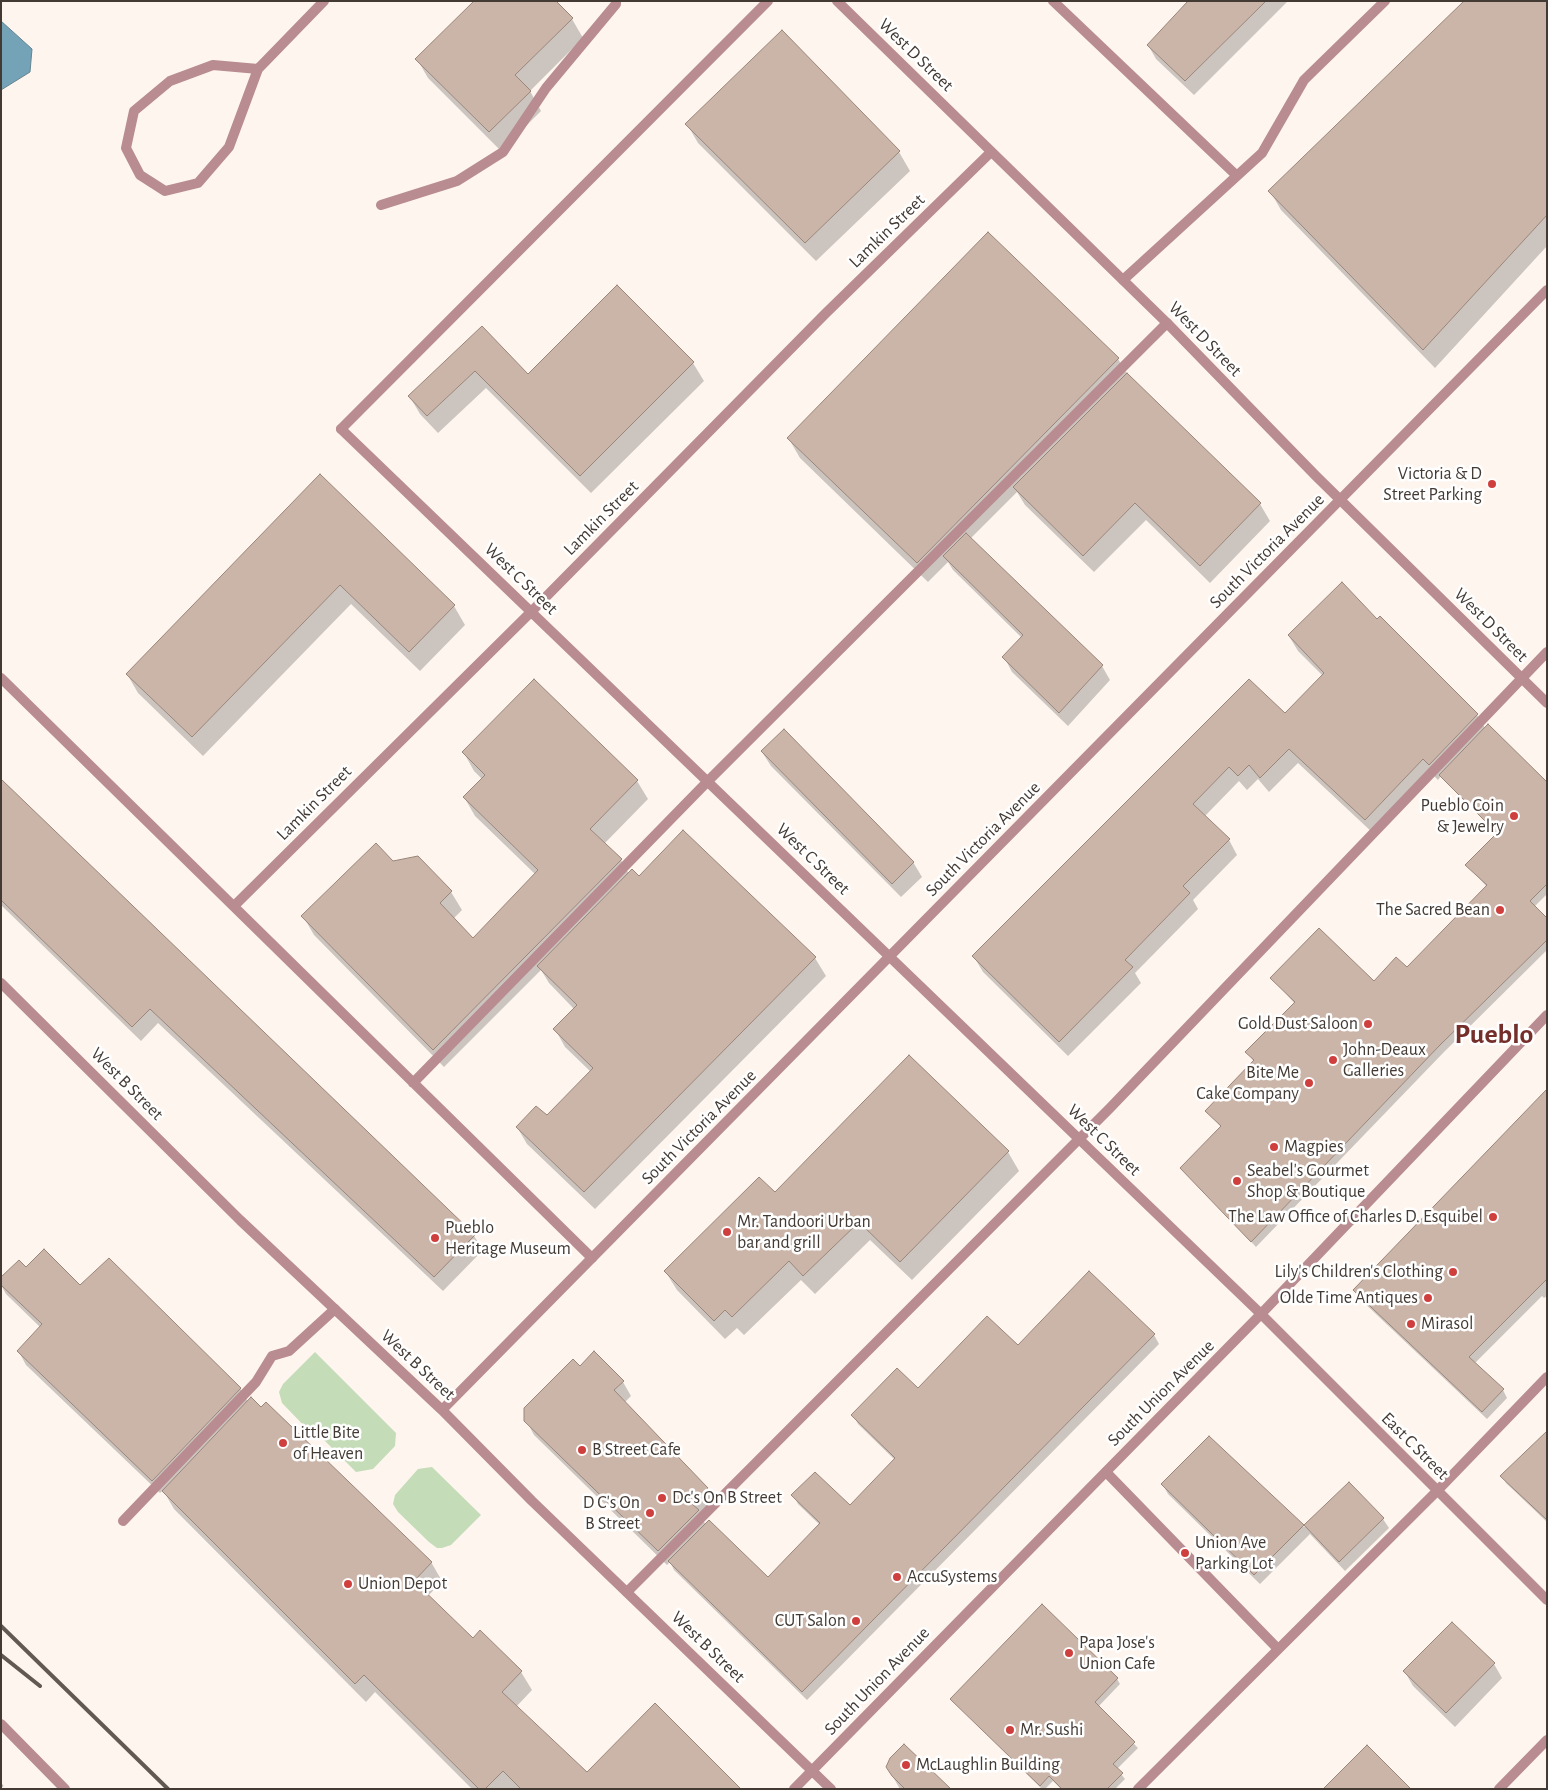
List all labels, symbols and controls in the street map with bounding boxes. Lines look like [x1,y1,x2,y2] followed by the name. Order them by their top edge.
[874,14,958,96] street label: West D Street
[845,189,929,273] street label: Lamkin Street
[1164,297,1246,381] street label: West D Street
[1383,463,1482,506] place label: Victoria & D Street Parking
[559,476,643,560] street label: Lamkin Street
[1486,478,1498,490] marker: Victoria & D Street Parking
[1205,489,1329,613] street label: South Victoria Avenue
[480,539,562,619] street label: West C Street
[1449,583,1533,667] street label: West D Street
[272,761,356,845] street label: Lamkin Street
[921,777,1045,901] street label: South Victoria Avenue
[1420,795,1504,838] place label: Pueblo Coin & Jewelry
[1508,810,1520,822] marker: Pueblo Coin & Jewelry
[772,819,854,899] street label: West C Street
[1376,899,1490,921] place label: The Sacred Bean
[1494,904,1506,916] marker: The Sacred Bean
[1238,1013,1358,1035] place label: Gold Dust Saloon
[1362,1018,1374,1030] marker: Gold Dust Saloon
[1455,1018,1533,1052] district label: Pueblo
[1343,1039,1426,1082] place label: John-Deaux Galleries
[86,1043,168,1125] street label: West B Street
[1327,1054,1339,1066] marker: John-Deaux Galleries
[1196,1062,1299,1104] place label: Bite Me Cake Company
[637,1065,761,1189] street label: South Victoria Avenue
[1303,1077,1315,1089] marker: Bite Me Cake Company
[1063,1100,1145,1180] street label: West C Street
[1284,1136,1344,1158] place label: Magpies
[1268,1141,1280,1153] marker: Magpies
[1247,1160,1369,1202] place label: Seabel's Gourmet Shop & Boutique
[1231,1175,1243,1187] marker: Seabel's Gourmet Shop & Boutique
[1228,1206,1483,1228] place label: The Law Office of Charles D. Esquibel
[737,1211,871,1254] place label: Mr. Tandoori Urban bar and grill
[1487,1211,1499,1223] marker: The Law Office of Charles D. Esquibel
[445,1217,571,1260] place label: Pueblo Heritage Museum
[721,1226,733,1238] marker: Mr. Tandoori Urban bar and grill
[429,1232,441,1244] marker: Pueblo Heritage Museum
[1275,1261,1443,1283] place label: Lily's Children's Clothing
[1447,1266,1459,1278] marker: Lily's Children's Clothing
[1280,1287,1418,1309] place label: Olde Time Antiques
[1422,1292,1434,1304] marker: Olde Time Antiques
[1421,1313,1473,1335] place label: Mirasol
[1405,1318,1417,1330] marker: Mirasol
[376,1325,460,1405] street label: West B Street
[1103,1335,1219,1451] street label: South Union Avenue
[1377,1408,1453,1484] street label: East C Street
[293,1422,363,1465] place label: Little Bite of Heaven
[277,1437,289,1449] marker: Little Bite of Heaven
[592,1439,681,1461] place label: B Street Cafe
[576,1444,588,1456] marker: B Street Cafe
[672,1487,782,1509] place label: Dc's On B Street
[583,1492,640,1535] place label: D C's On B Street
[656,1492,668,1504] marker: Dc's On B Street
[644,1507,656,1519] marker: D C's On B Street
[1195,1532,1273,1575] place label: Union Ave Parking Lot
[1179,1547,1191,1559] marker: Union Ave Parking Lot
[907,1566,997,1588] place label: AccuSystems
[891,1571,903,1583] marker: AccuSystems
[358,1573,447,1595] place label: Union Depot
[342,1578,354,1590] marker: Union Depot
[667,1607,749,1687] street label: West B Street
[775,1610,846,1632] place label: CUT Salon
[850,1615,862,1627] marker: CUT Salon
[820,1622,934,1740] street label: South Union Avenue
[1079,1632,1155,1675] place label: Papa Jose's Union Cafe
[1063,1647,1075,1659] marker: Papa Jose's Union Cafe
[1020,1719,1083,1741] place label: Mr. Sushi
[1004,1724,1016,1736] marker: Mr. Sushi
[916,1754,1060,1776] place label: McLaughlin Building
[900,1759,912,1771] marker: McLaughlin Building

